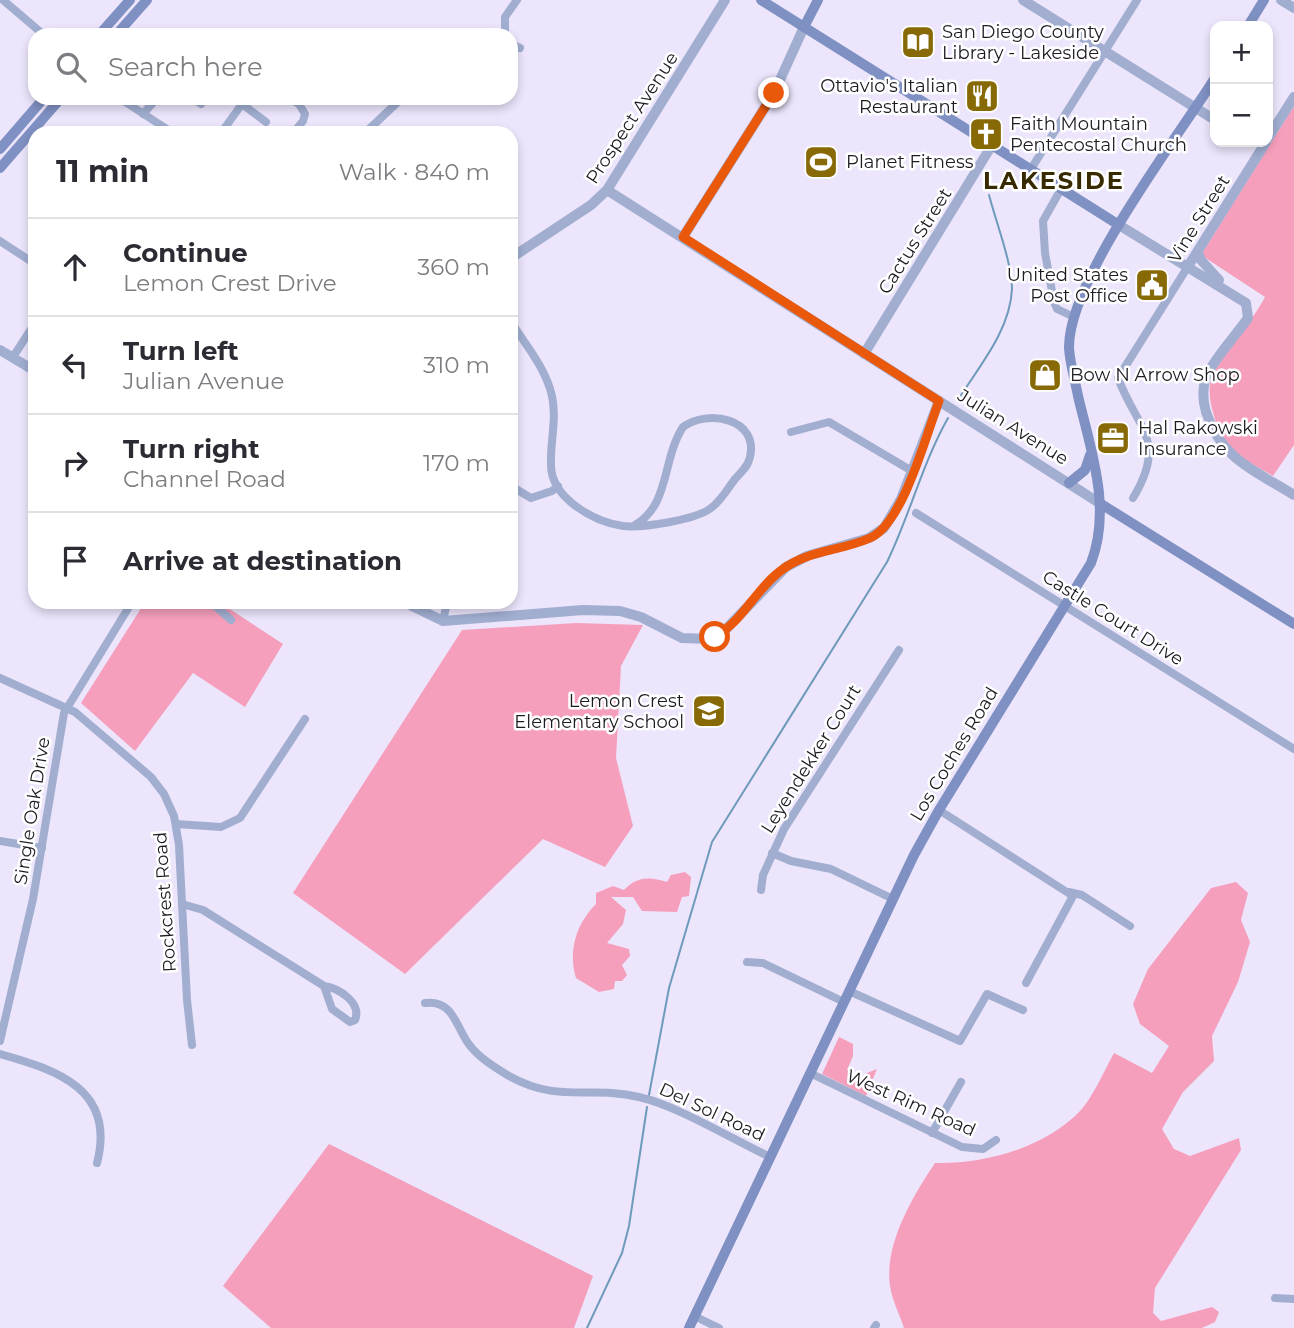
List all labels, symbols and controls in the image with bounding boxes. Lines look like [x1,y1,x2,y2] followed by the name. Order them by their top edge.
[942,21,1104,64] place label: San Diego County Library - Lakeside
[1210,21,1273,147] map controls
[1210,21,1273,84] button: +
[899,23,937,61] library icon: San Diego County Library - Lakeside
[28,28,518,105] search box
[52,48,90,86] icon: search
[581,48,683,188] street label: Prospect Avenue
[108,51,263,83] text: Search here
[820,75,958,118] place label: Ottavio's Italian Restaurant
[758,77,789,108] route end
[963,77,1001,115] restaurant icon: Ottavio's Italian Restaurant
[1210,84,1273,147] button: −
[1010,113,1187,156] place label: Faith Mountain Pentecostal Church
[967,115,1005,153] church icon: Faith Mountain Pentecostal Church
[802,143,840,181] sports icon: Planet Fitness
[846,151,974,173] place label: Planet Fitness
[56,153,149,190] text: 11 min
[339,158,490,186] text: Walk · 840 m
[983,166,1125,195] district label: LAKESIDE
[1163,171,1235,267] street label: Vine Street
[874,184,956,298] street label: Cactus Street
[123,237,248,269] text: Continue
[56,248,94,286] icon: ahead
[417,253,490,281] text: 360 m
[1007,264,1128,307] place label: United States Post Office
[1133,266,1171,304] public building icon: United States Post Office
[123,269,337,297] text: Lemon Crest Drive
[123,335,239,367] text: Turn left
[56,346,94,384] icon: left
[423,351,490,379] text: 310 m
[1026,356,1064,394] shop icon: Bow N Arrow Shop
[1070,364,1240,386] place label: Bow N Arrow Shop
[123,367,284,395] text: Julian Avenue
[953,384,1072,470] street label: Julian Avenue
[1138,417,1258,460] place label: Hal Rakowski Insurance
[1094,419,1132,457] office icon: Hal Rakowski Insurance
[123,433,259,465] text: Turn right
[56,444,94,482] icon: right
[423,449,490,477] text: 170 m
[123,465,286,493] text: Channel Road
[56,542,94,580] icon: arrive
[123,545,402,577] text: Arrive at destination
[1038,566,1188,670] street label: Castle Court Drive
[699,621,730,652] route start
[756,681,866,837] street label: Leyendekker Court
[905,683,1003,825] street label: Los Coches Road
[514,690,684,733] place label: Lemon Crest Elementary School
[690,692,728,730] school or university icon: Lemon Crest Elementary School
[9,735,55,886] street label: Single Oak Drive
[149,831,181,973] street label: Rockcrest Road
[843,1065,979,1141] street label: West Rim Road
[656,1078,768,1146] street label: Del Sol Road

